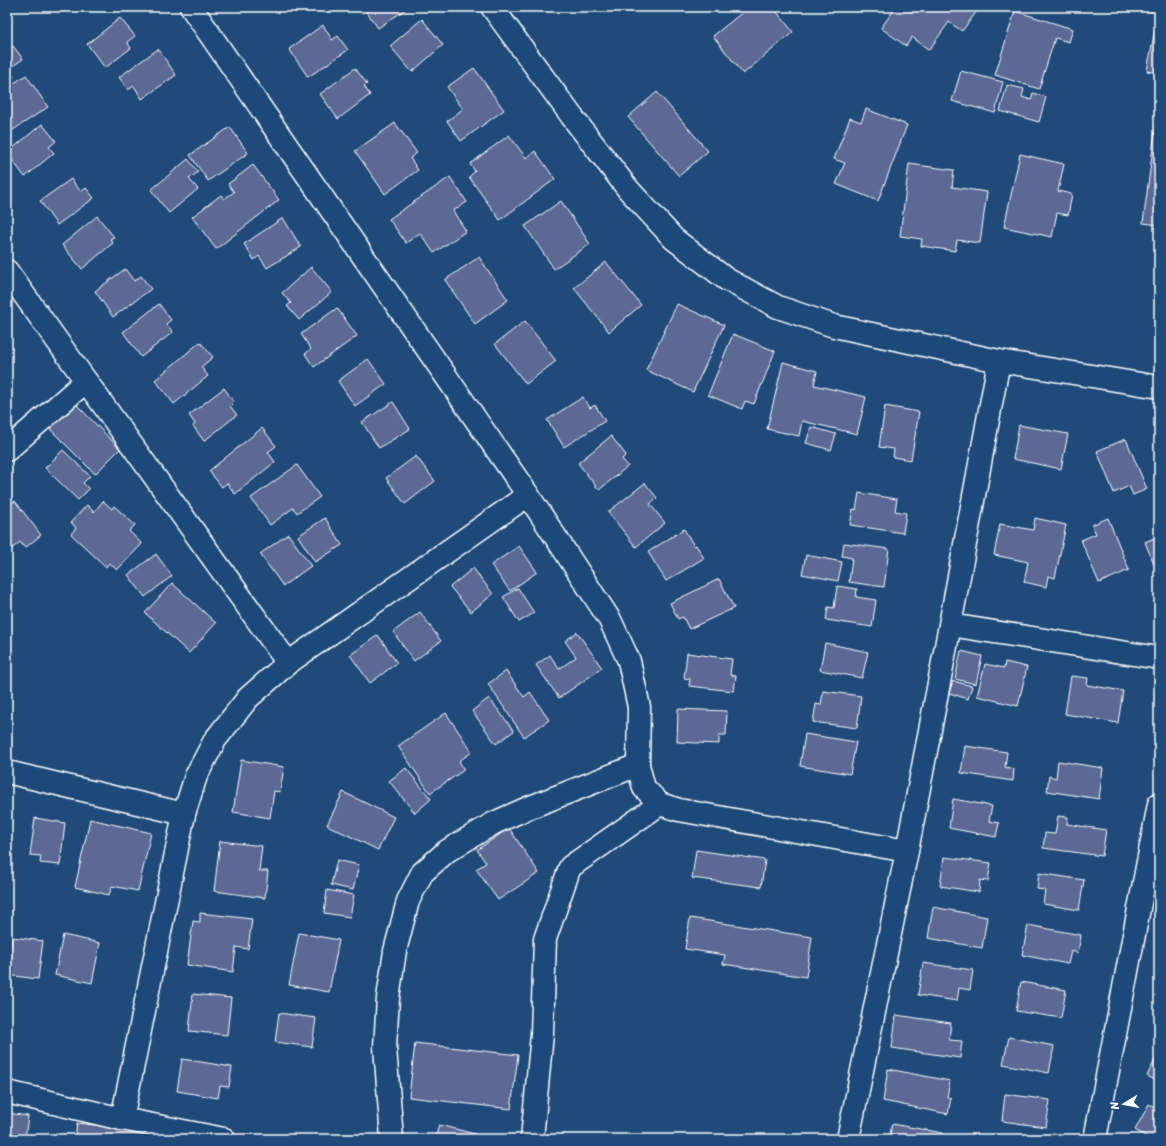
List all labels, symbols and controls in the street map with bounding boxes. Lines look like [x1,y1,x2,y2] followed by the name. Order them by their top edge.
[1104,1084,1144,1124] north arrow
[1105,1100,1125,1112] text: N

